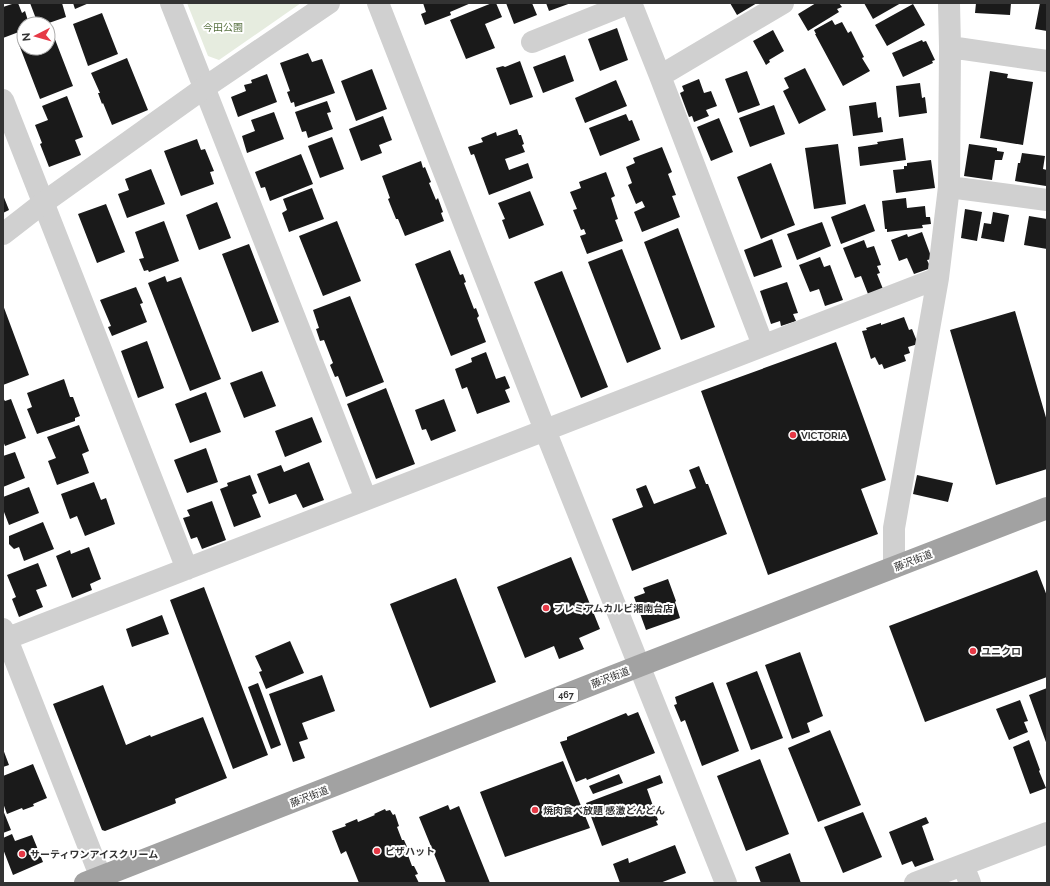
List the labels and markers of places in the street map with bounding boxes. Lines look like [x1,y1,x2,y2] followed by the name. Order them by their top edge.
[788,430,798,440] marker: VICTORIA
[801,430,848,441] place label: VICTORIA
[541,603,551,613] marker: プレミアムカルビ湘南台店
[554,603,673,614] place label: プレミアムカルビ湘南台店
[968,646,978,656] marker: ユニクロ
[981,646,1021,657] place label: ユニクロ
[530,805,540,815] marker: 焼肉食べ放題 感激どんどん
[543,805,665,816] place label: 焼肉食べ放題 感激どんどん
[372,846,382,856] marker: ピザハット
[385,846,435,857] place label: ピザハット
[17,849,27,859] marker: サーティワンアイスクリーム
[30,849,158,860] place label: サーティワンアイスクリーム

